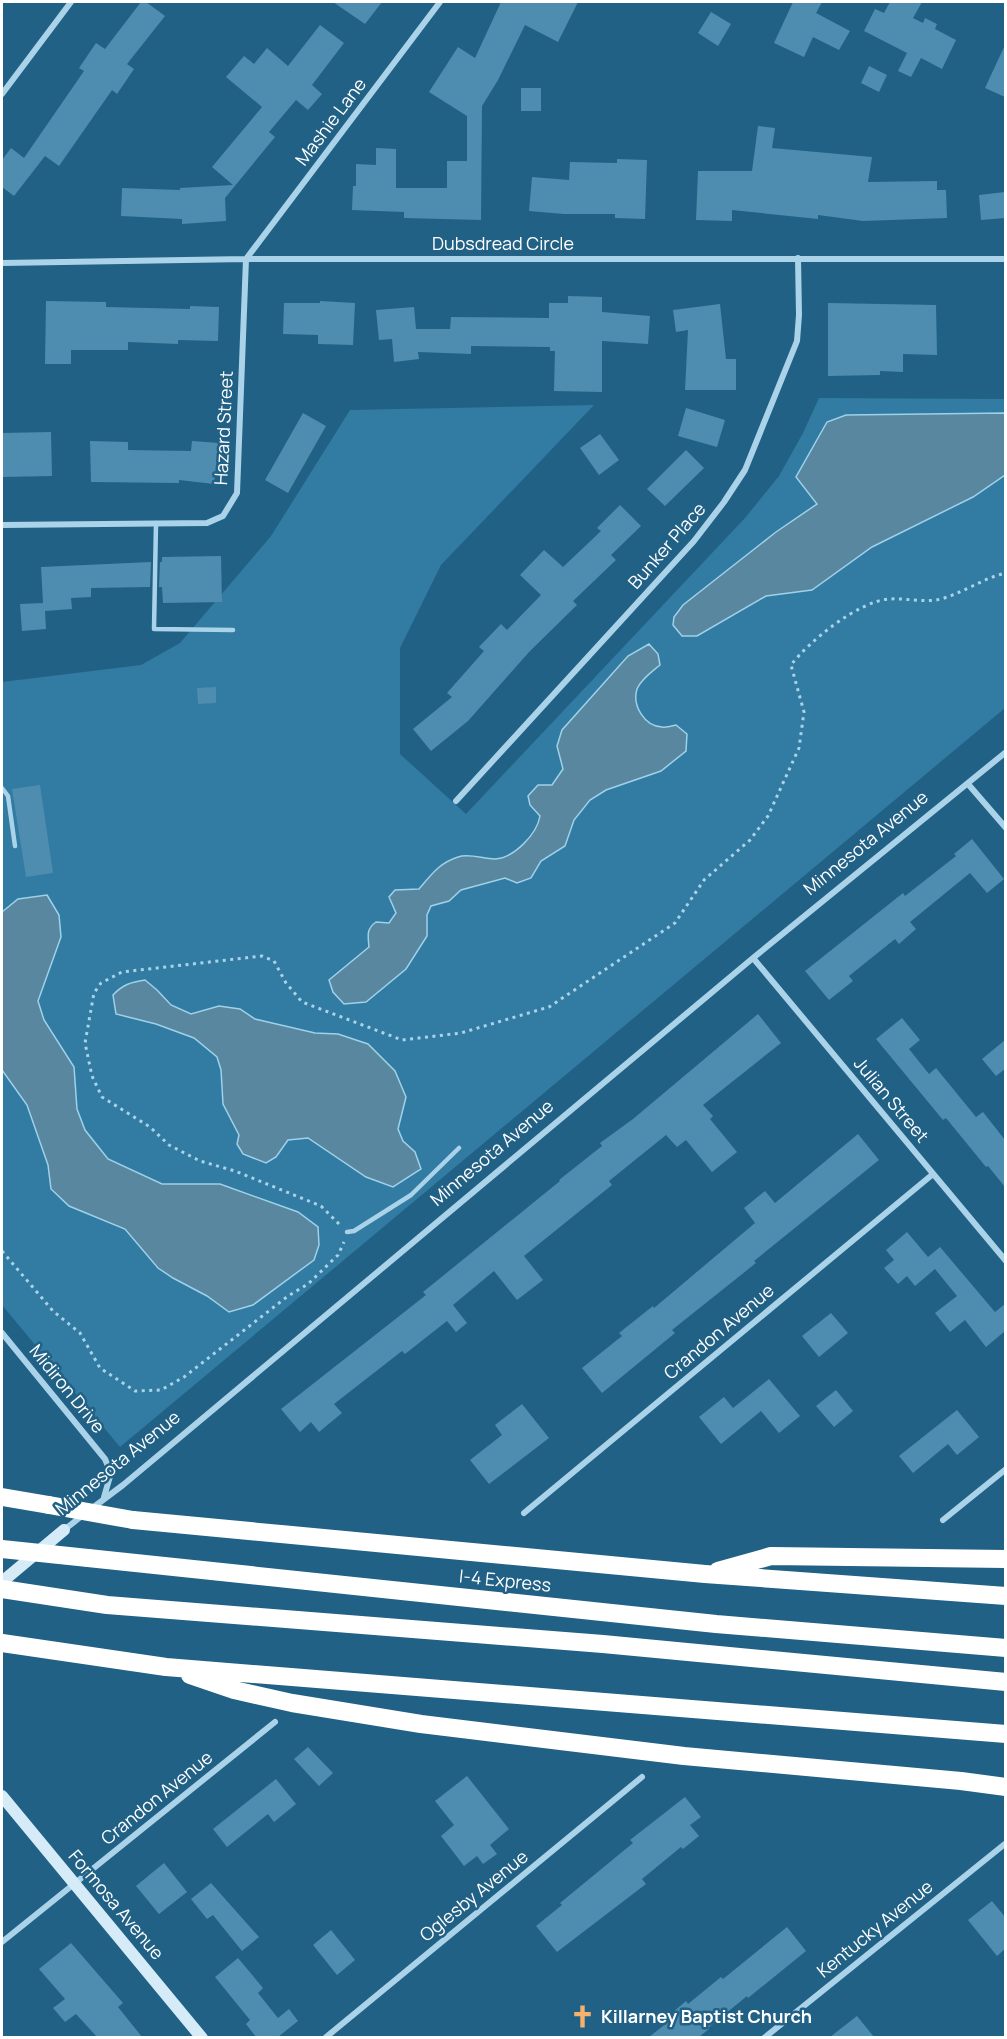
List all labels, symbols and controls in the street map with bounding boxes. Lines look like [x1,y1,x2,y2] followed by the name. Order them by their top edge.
[289,73,371,170] street label: Mashie Lane
[432,231,574,255] street label: Dubsdread Circle
[208,370,238,486] street label: Hazard Street
[622,497,710,594] street label: Bunker Place
[798,785,933,900] street label: Minnesota Avenue
[849,1052,935,1147] street label: Julian Street
[425,1094,558,1211] street label: Minnesota Avenue
[658,1278,778,1384] street label: Crandon Avenue
[25,1339,111,1438] street label: Midiron Drive
[50,1405,185,1520] street label: Minnesota Avenue
[458,1563,552,1597] street label: I-4 Express
[96,1745,217,1850] street label: Crandon Avenue
[64,1844,170,1964] street label: Formosa Avenue
[414,1844,533,1946] street label: Oglesby Avenue
[811,1874,937,1982] street label: Kentucky Avenue
[570,2004,596,2030] church icon: Killarney Baptist Church
[601,2004,812,2028] place label: Killarney Baptist Church

